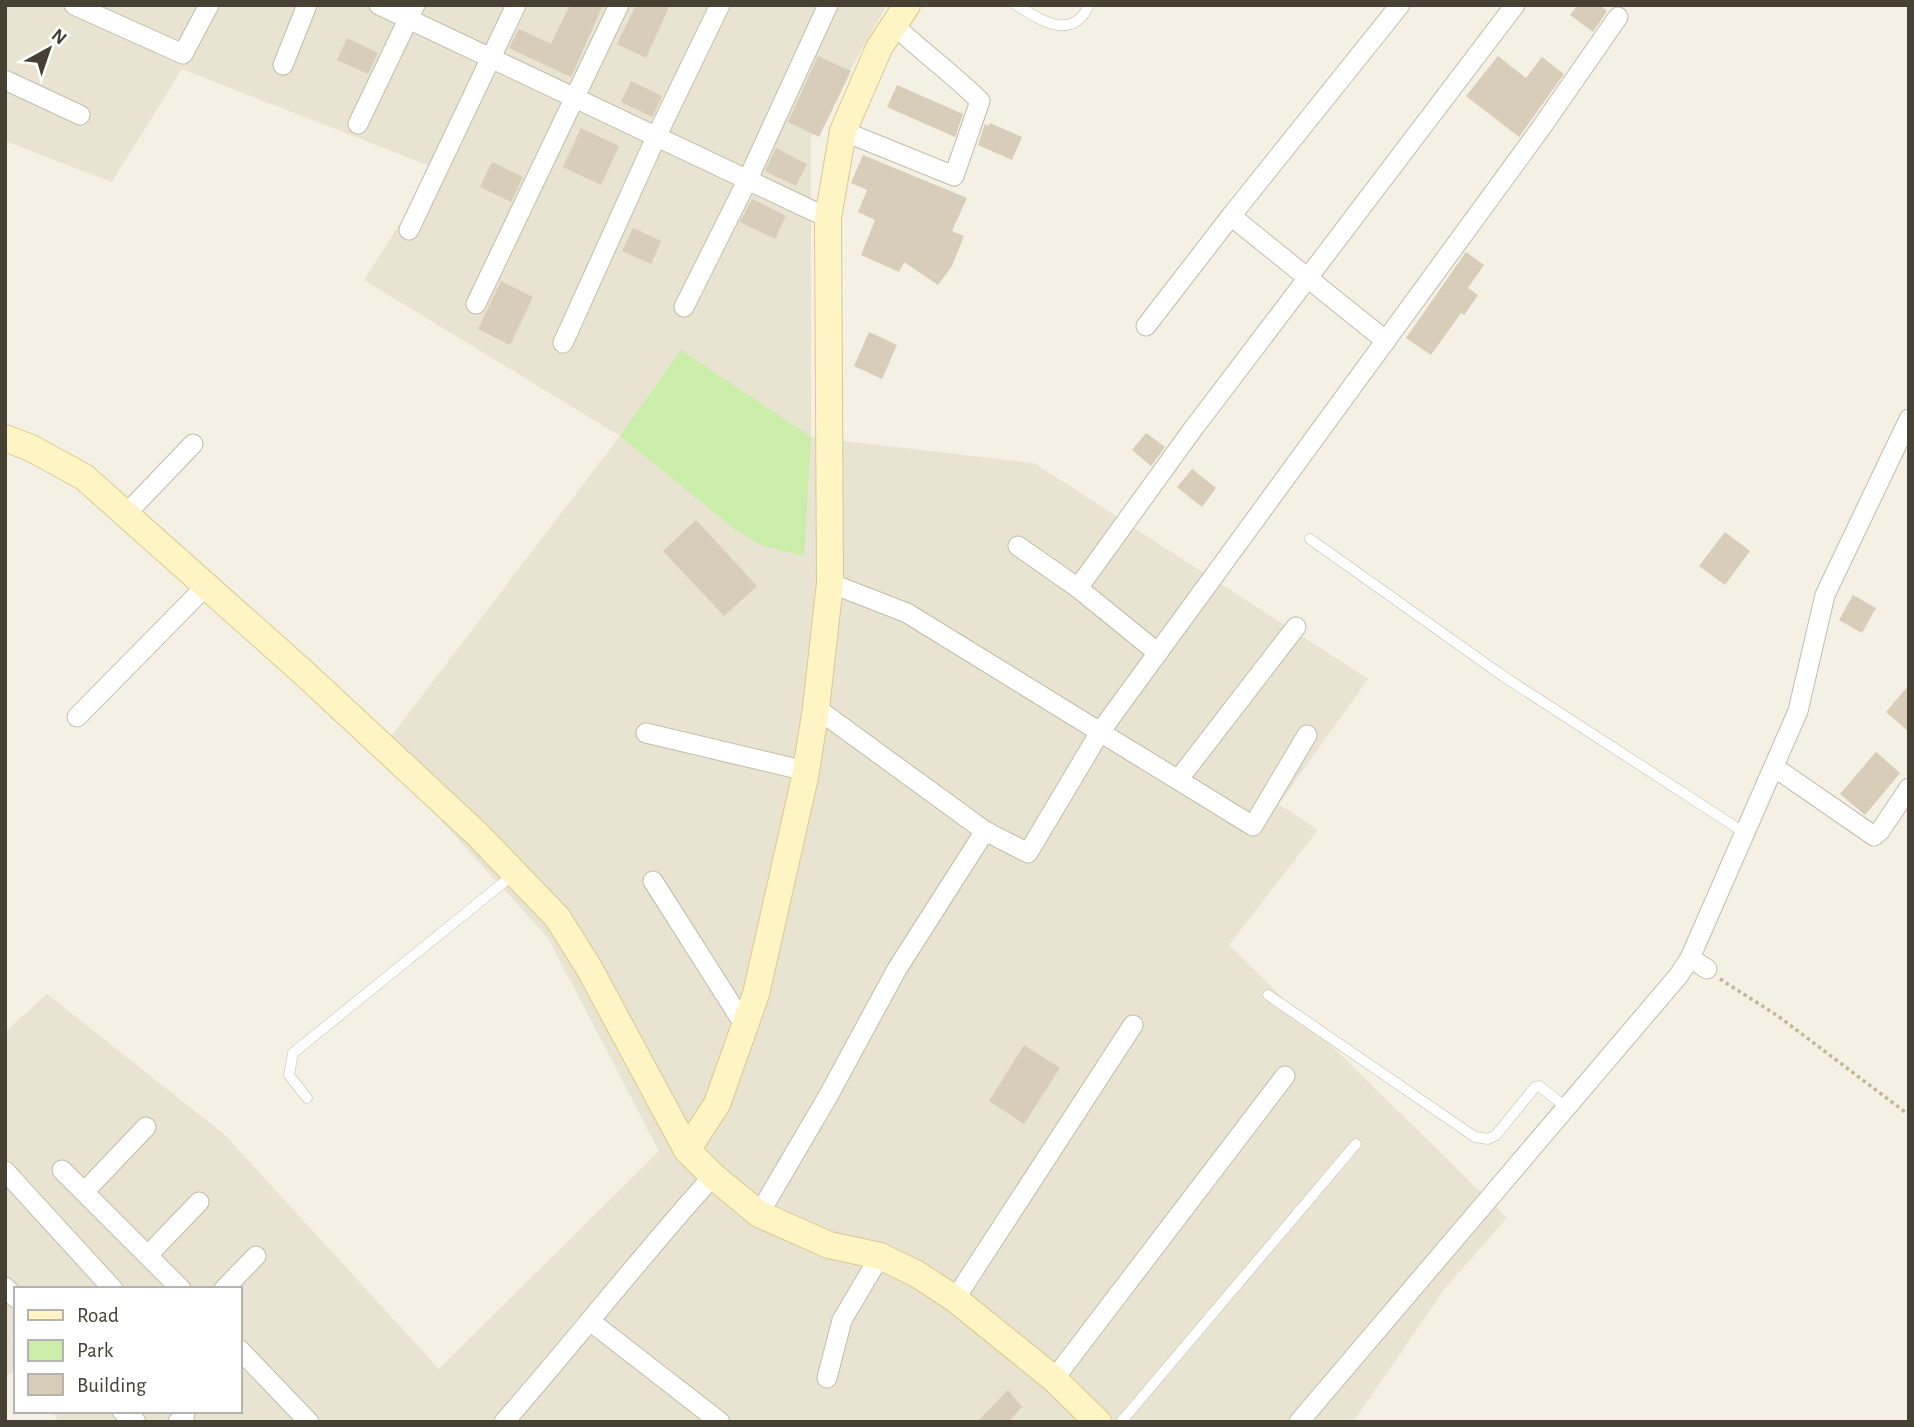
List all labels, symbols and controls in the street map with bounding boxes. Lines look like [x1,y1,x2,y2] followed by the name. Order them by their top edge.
[14,14,84,84] north arrow
[48,26,70,49] text: N
[14,1287,242,1413] legend
[77,1305,119,1326] text: Road
[77,1340,114,1361] text: Park
[77,1375,147,1396] text: Building

